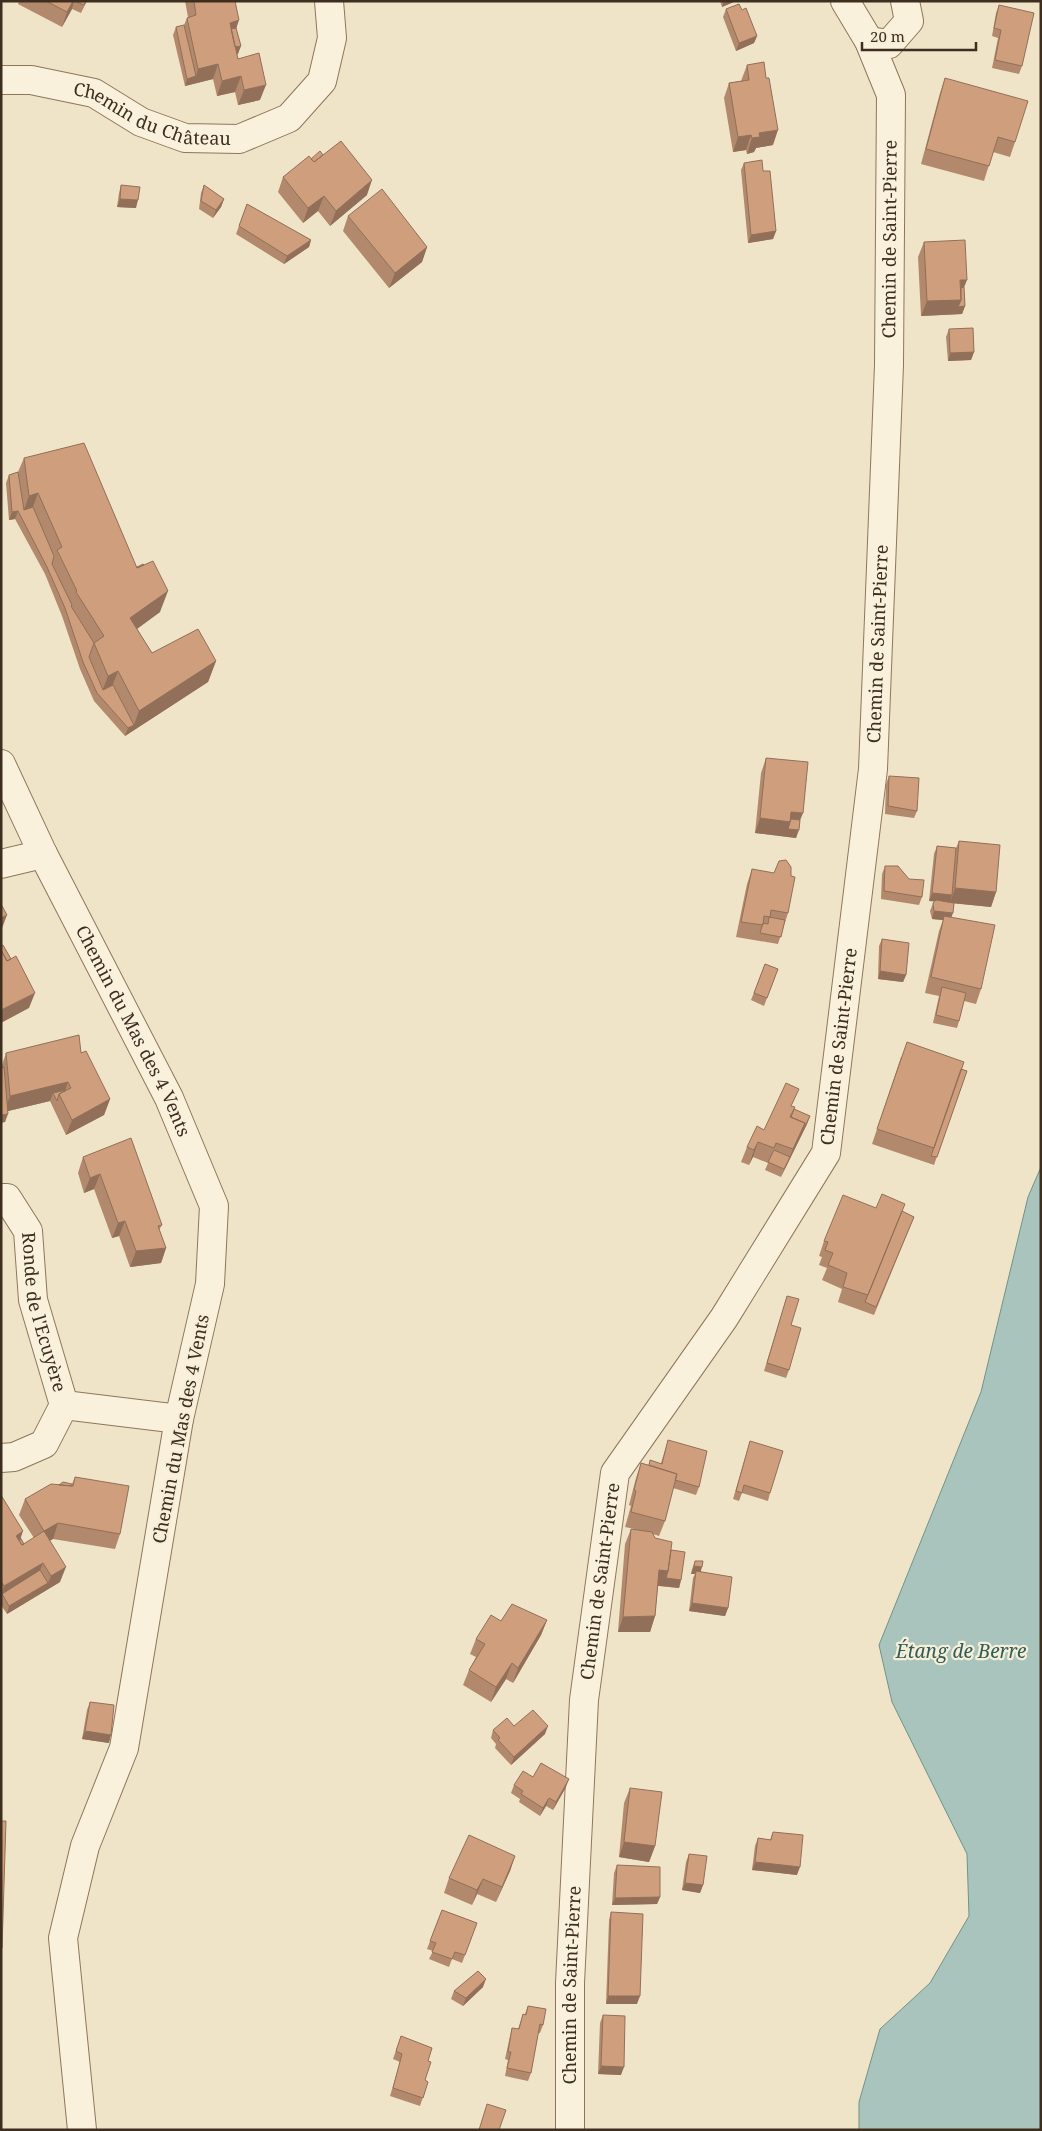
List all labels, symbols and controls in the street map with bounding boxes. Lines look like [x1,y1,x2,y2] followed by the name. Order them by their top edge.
[862,20,976,52] scale bar
[870,26,905,46] text: 20 m
[72,76,232,150] street label: Chemin du Château
[876,140,902,339] street label: Chemin de Saint-Pierre
[861,544,893,744] street label: Chemin de Saint-Pierre
[71,921,197,1140] street label: Chemin du Mas des 4 Vents
[814,946,862,1147] street label: Chemin de Saint-Pierre
[17,1231,73,1395] street label: Ronde de l'Ecuyère
[146,1312,214,1546] street label: Chemin du Mas des 4 Vents
[574,1481,625,1681] street label: Chemin de Saint-Pierre
[895,1638,1026,1664] water label: Étang de Berre
[557,1885,586,2084] street label: Chemin de Saint-Pierre

